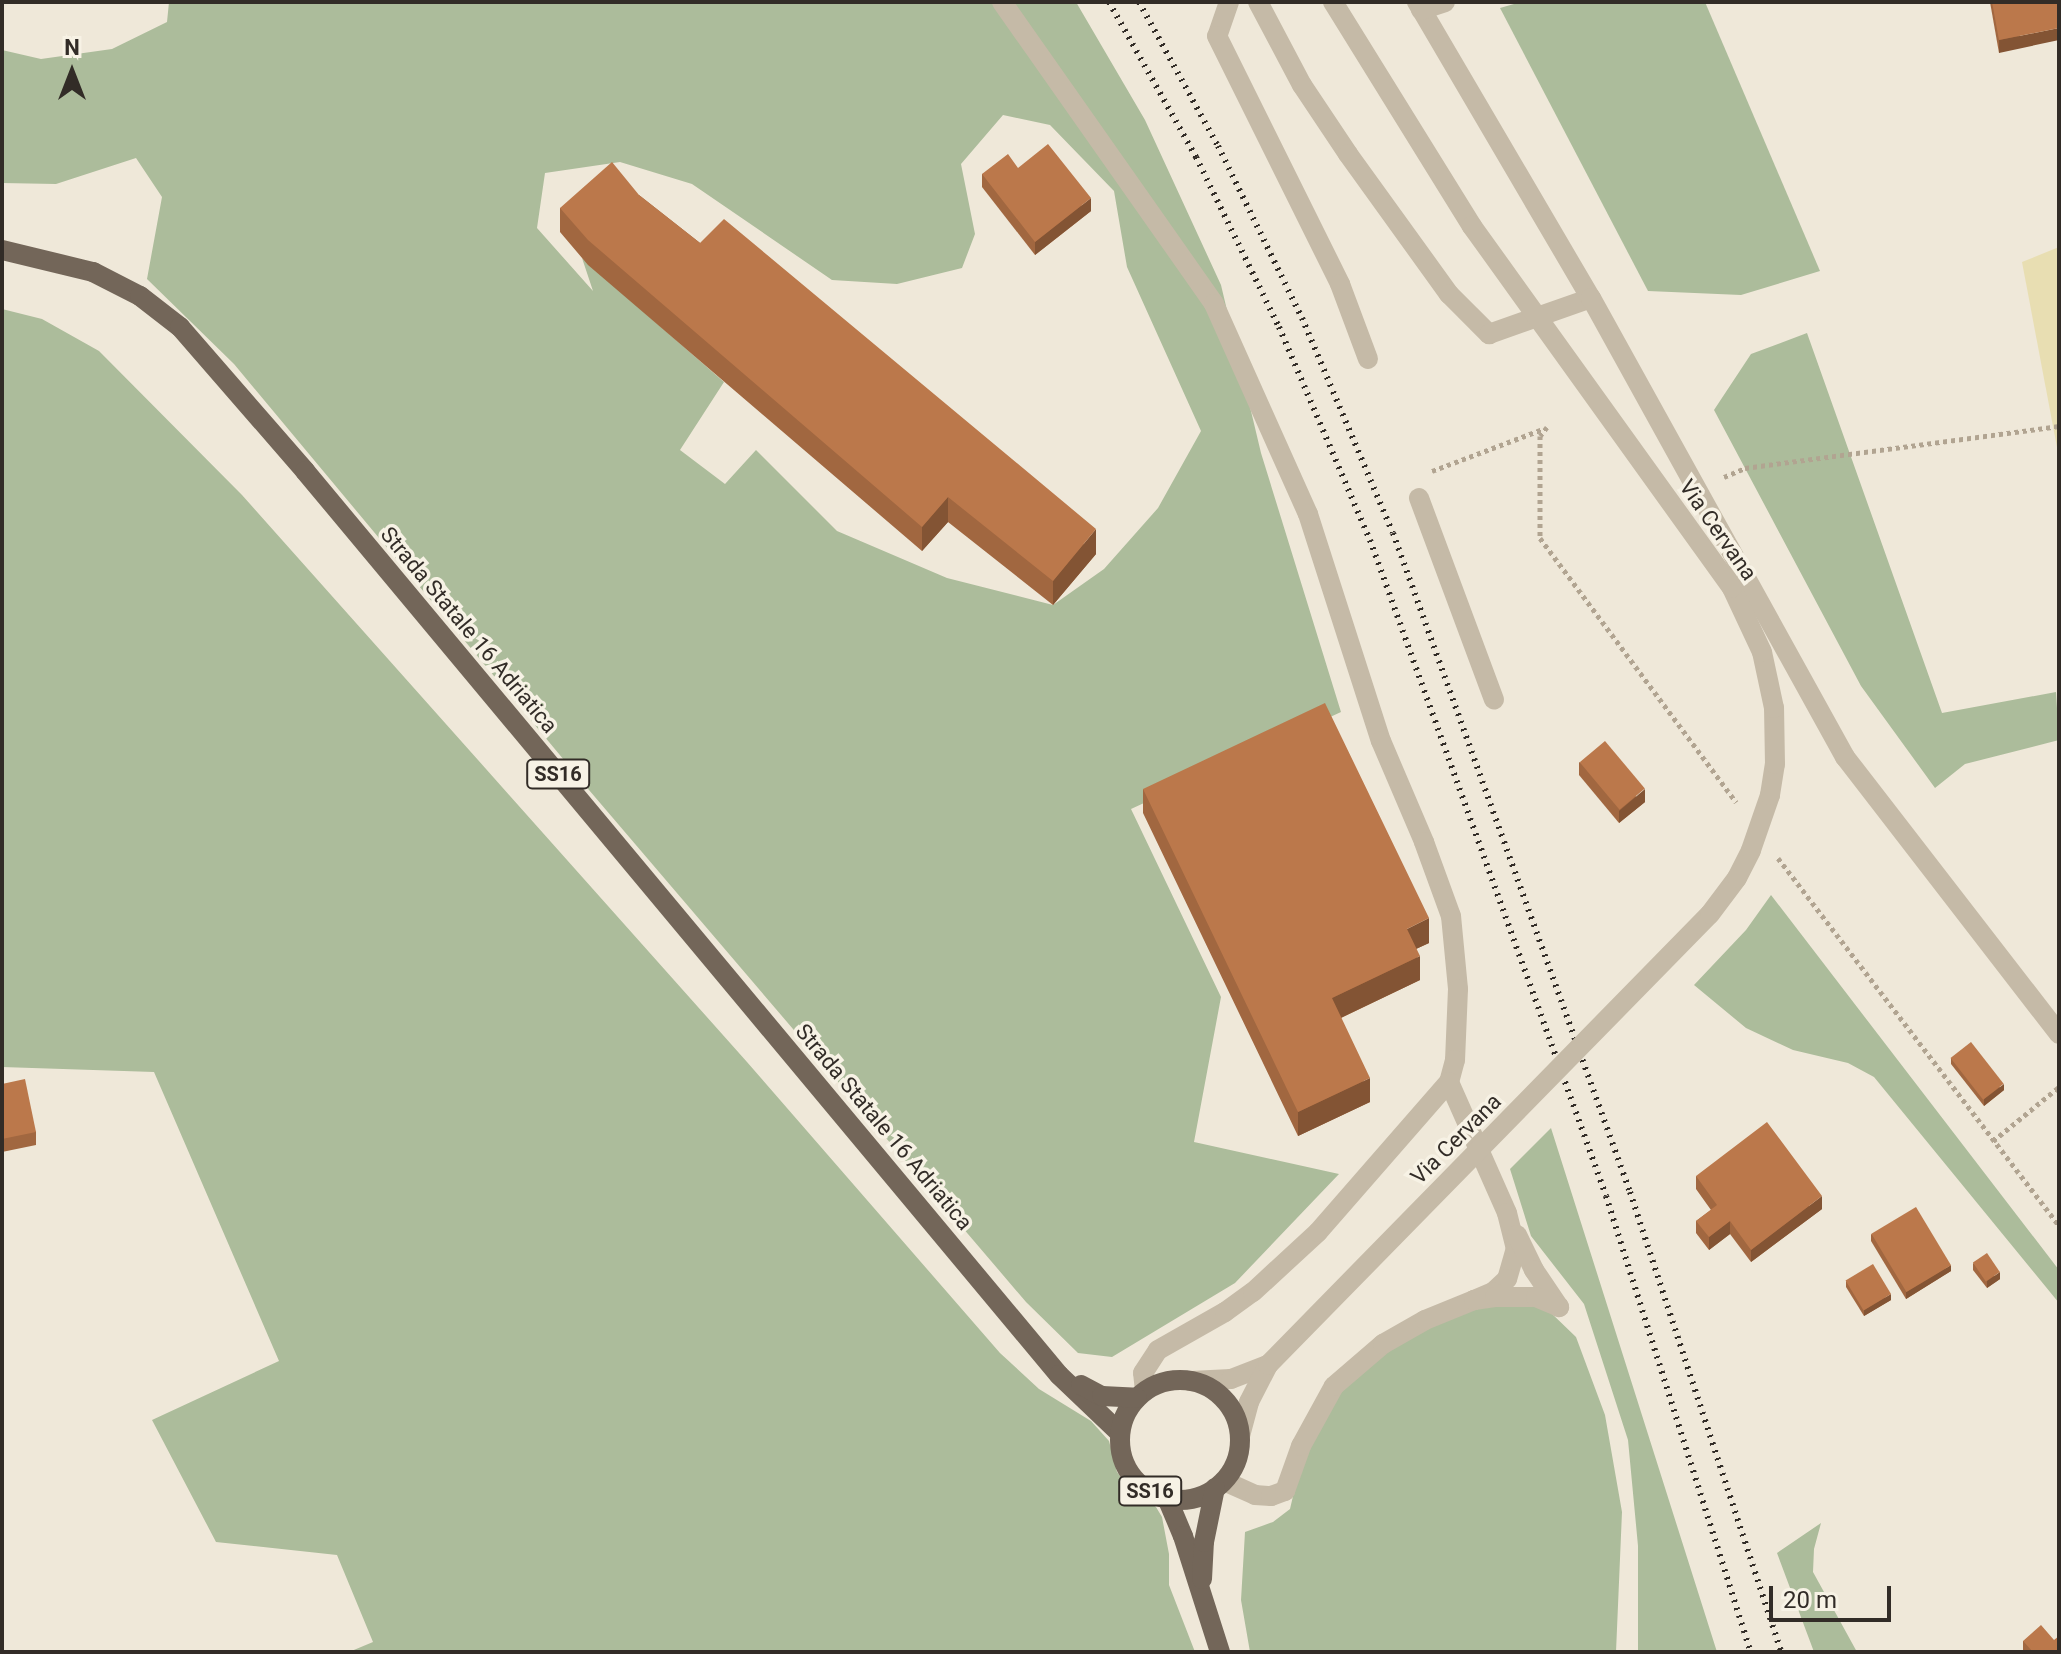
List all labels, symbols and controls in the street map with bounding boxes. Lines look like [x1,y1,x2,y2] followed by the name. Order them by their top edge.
[32,32,112,112] north arrow
[64,35,80,60] text: N
[1674,475,1762,585] street label: Via Cervana
[375,522,563,738] street label: Strada Statale 16 Adriatica
[526,758,590,790] road number: SS16
[790,1019,978,1235] street label: Strada Statale 16 Adriatica
[1405,1088,1507,1190] street label: Via Cervana
[1118,1475,1182,1507] road number: SS16
[1773,1570,1895,1620] scale bar
[1783,1586,1837,1614] text: 20 m

